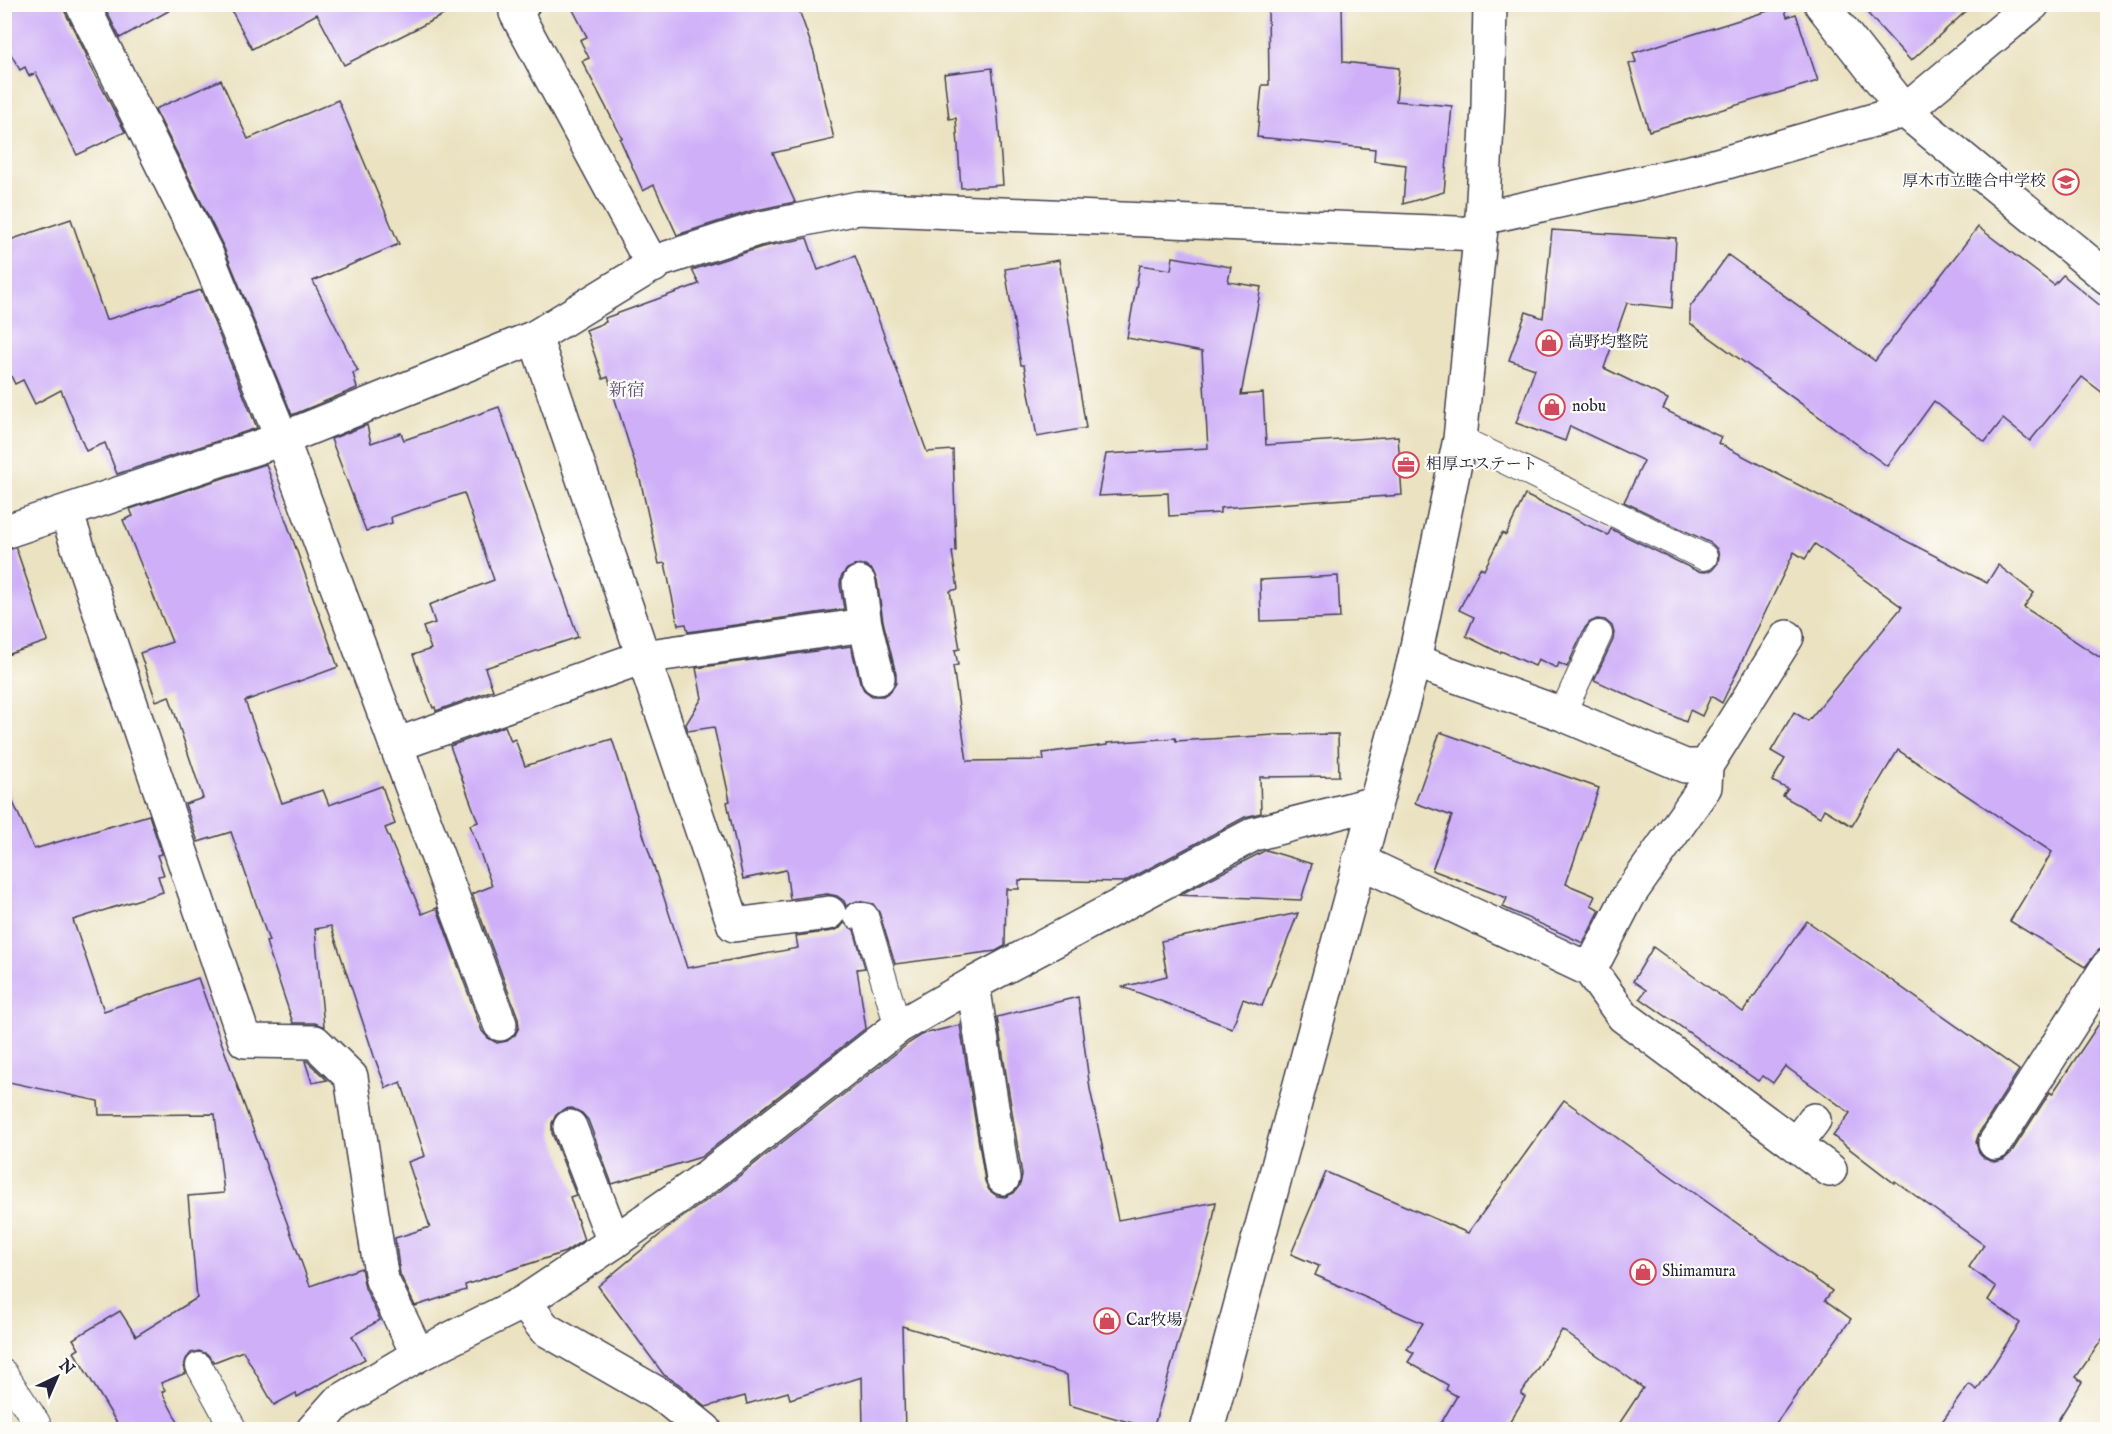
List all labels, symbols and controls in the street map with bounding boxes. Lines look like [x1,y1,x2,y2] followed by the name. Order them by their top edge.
[2051,167,2081,197] school or university icon: 厚木市立睦合中学校
[1902,172,2046,192] place label: 厚木市立睦合中学校
[1534,328,1564,358] shop icon: 高野均整院
[1568,333,1648,353] place label: 高野均整院
[609,380,645,403] district label: 新宿
[1537,392,1567,422] shop icon: nobu
[1572,397,1606,417] place label: nobu
[1391,450,1421,480] office icon: 相厚エステート
[1426,455,1538,475] place label: 相厚エステート
[1628,1257,1658,1287] shop icon: Shimamura
[1662,1262,1736,1282] place label: Shimamura
[1092,1306,1122,1336] shop icon: Car牧場
[1126,1311,1182,1331] place label: Car牧場
[27,1347,87,1407] north arrow
[53,1355,78,1380] text: N

